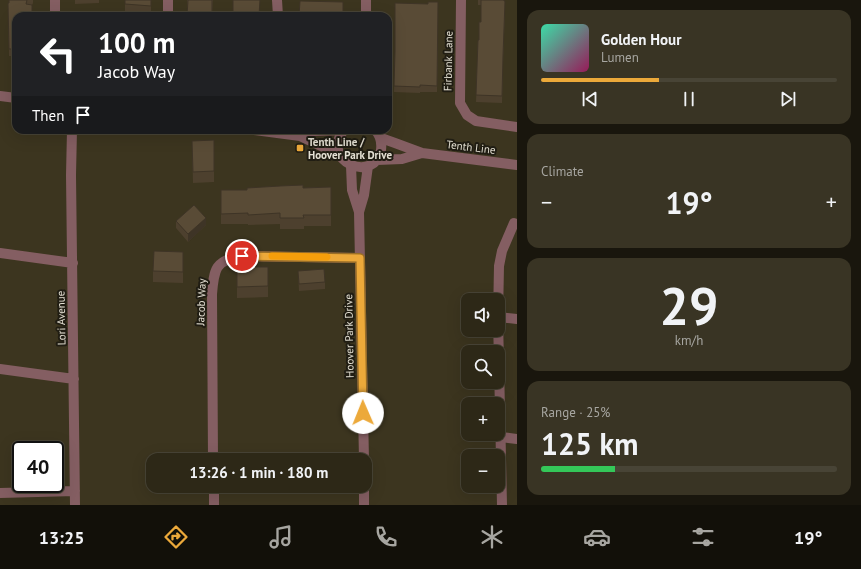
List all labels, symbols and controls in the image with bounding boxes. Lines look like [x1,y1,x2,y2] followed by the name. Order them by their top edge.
[98,24,175,61] text: 100 m
[32,28,84,80] icon: left
[440,30,456,91] street label: Firbank Lane
[601,30,681,49] text: Golden Hour
[601,49,639,66] text: Lumen
[98,60,175,83] text: Jacob Way
[579,88,601,110] icon: previous
[678,88,700,110] icon: pause
[777,88,799,110] icon: next
[72,104,94,126] icon: arrive
[32,106,64,125] text: Then
[308,135,392,162] place label: Tenth Line / Hoover Park Drive
[446,137,497,157] street label: Tenth Line
[295,143,305,153] marker: Tenth Line / Hoover Park Drive
[541,163,584,180] text: Climate
[665,183,713,222] text: 19°
[541,188,552,216] text: −
[826,188,837,216] text: +
[225,239,259,273] pin
[231,245,253,267] icon: arrive
[660,272,718,339] text: 29
[193,277,209,327] street label: Jacob Way
[54,290,68,345] street label: Lori Avenue
[341,293,357,378] street label: Hoover Park Drive
[461,293,505,493] map controls
[461,293,505,337] button: sound
[675,332,703,349] text: km/h
[461,345,505,389] button: search
[342,392,384,434] position arrow
[461,397,505,441] button: +
[541,404,610,421] text: Range · 25%
[541,424,639,463] text: 125 km
[12,441,64,493] speed limit sign: 40
[461,449,505,493] button: −
[190,463,328,482] text: 13:26 · 1 min · 180 m
[162,523,190,551] icon: directions
[267,523,295,551] icon: music
[372,523,400,551] icon: phone
[478,523,506,551] icon: climate
[583,523,611,551] icon: car
[689,523,717,551] icon: filters
[39,526,84,549] text: 13:25
[794,526,822,549] text: 19°

